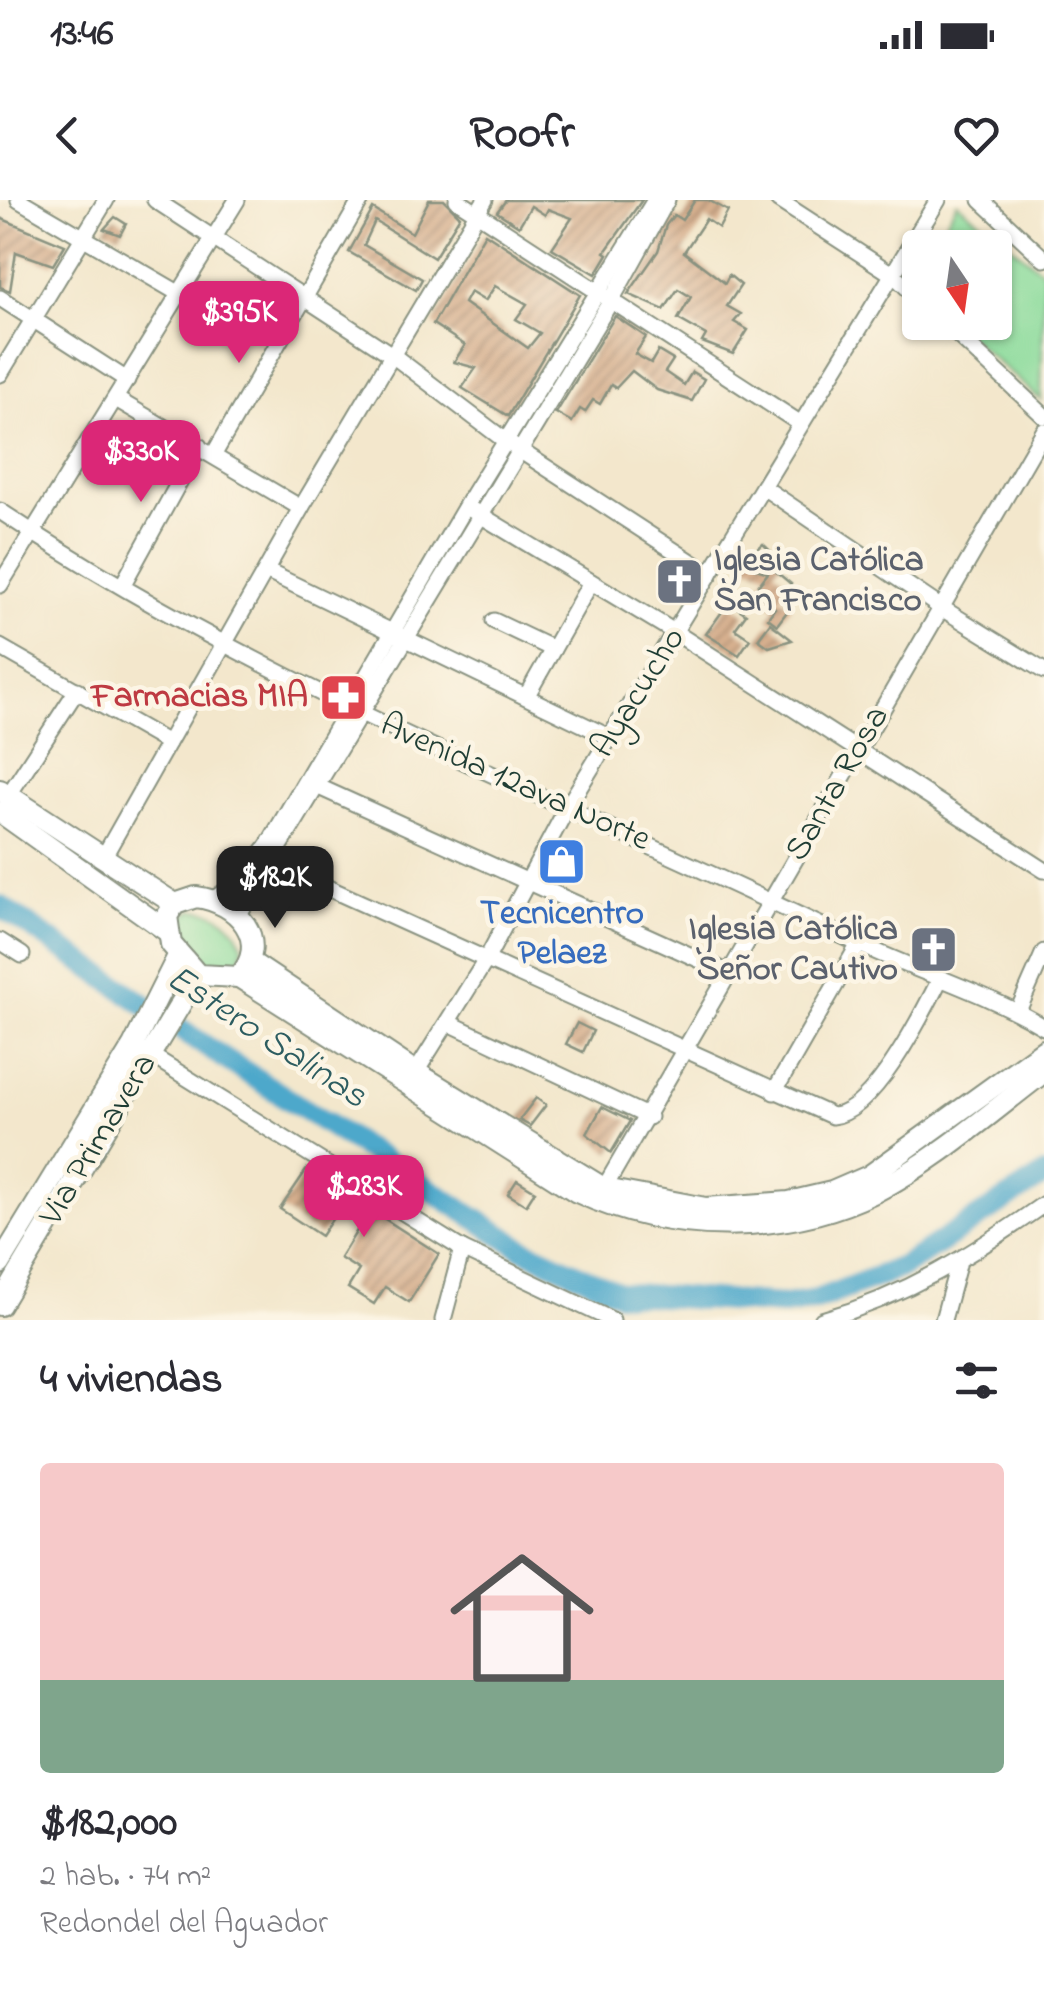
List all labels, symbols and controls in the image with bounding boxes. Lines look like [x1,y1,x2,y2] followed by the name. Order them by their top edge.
[50,7,113,63] text: 13:46
[469,102,575,168] text: Roofr
[40,108,95,163] icon: back
[949,108,1004,163] icon: heart
[902,230,1012,340] north arrow
[902,230,1012,340] map controls
[169,281,309,366] pin: $395K
[201,290,277,337] text: $395K
[71,420,211,505] pin: $330K
[103,429,179,476] text: $330K
[714,536,924,627] place label: Iglesia Católica San Francisco
[653,555,705,607] church icon: Iglesia Católica San Francisco
[579,618,699,768] street label: Ayacucho
[317,671,369,723] pharmacy icon: Farmacias MIA
[89,672,308,723] place label: Farmacias MIA
[773,697,903,871] street label: Santa Rosa
[372,700,659,866] street label: Avenida 12ava Norte
[536,836,588,888] shop icon: Tecnicentro Pelaez
[205,846,345,931] pin: $182K
[239,855,311,902] text: $182K
[480,889,644,980] place label: Tecnicentro Pelaez
[688,905,898,996] place label: Iglesia Católica Señor Cautivo
[907,924,959,976] church icon: Iglesia Católica Señor Cautivo
[154,952,378,1124] water label: Estero Salinas
[27,1044,171,1237] street label: Via Primavera
[294,1155,434,1240] pin: $283K
[326,1164,402,1211] text: $283K
[40,1350,223,1411] text: 4 viviendas
[949,1353,1004,1408] icon: filters
[432,1528,612,1708] icon: home
[40,1793,177,1854] text: $182,000
[40,1854,211,1901] text: 2 hab. · 74 m²
[40,1901,328,1948] text: Redondel del Aguador

